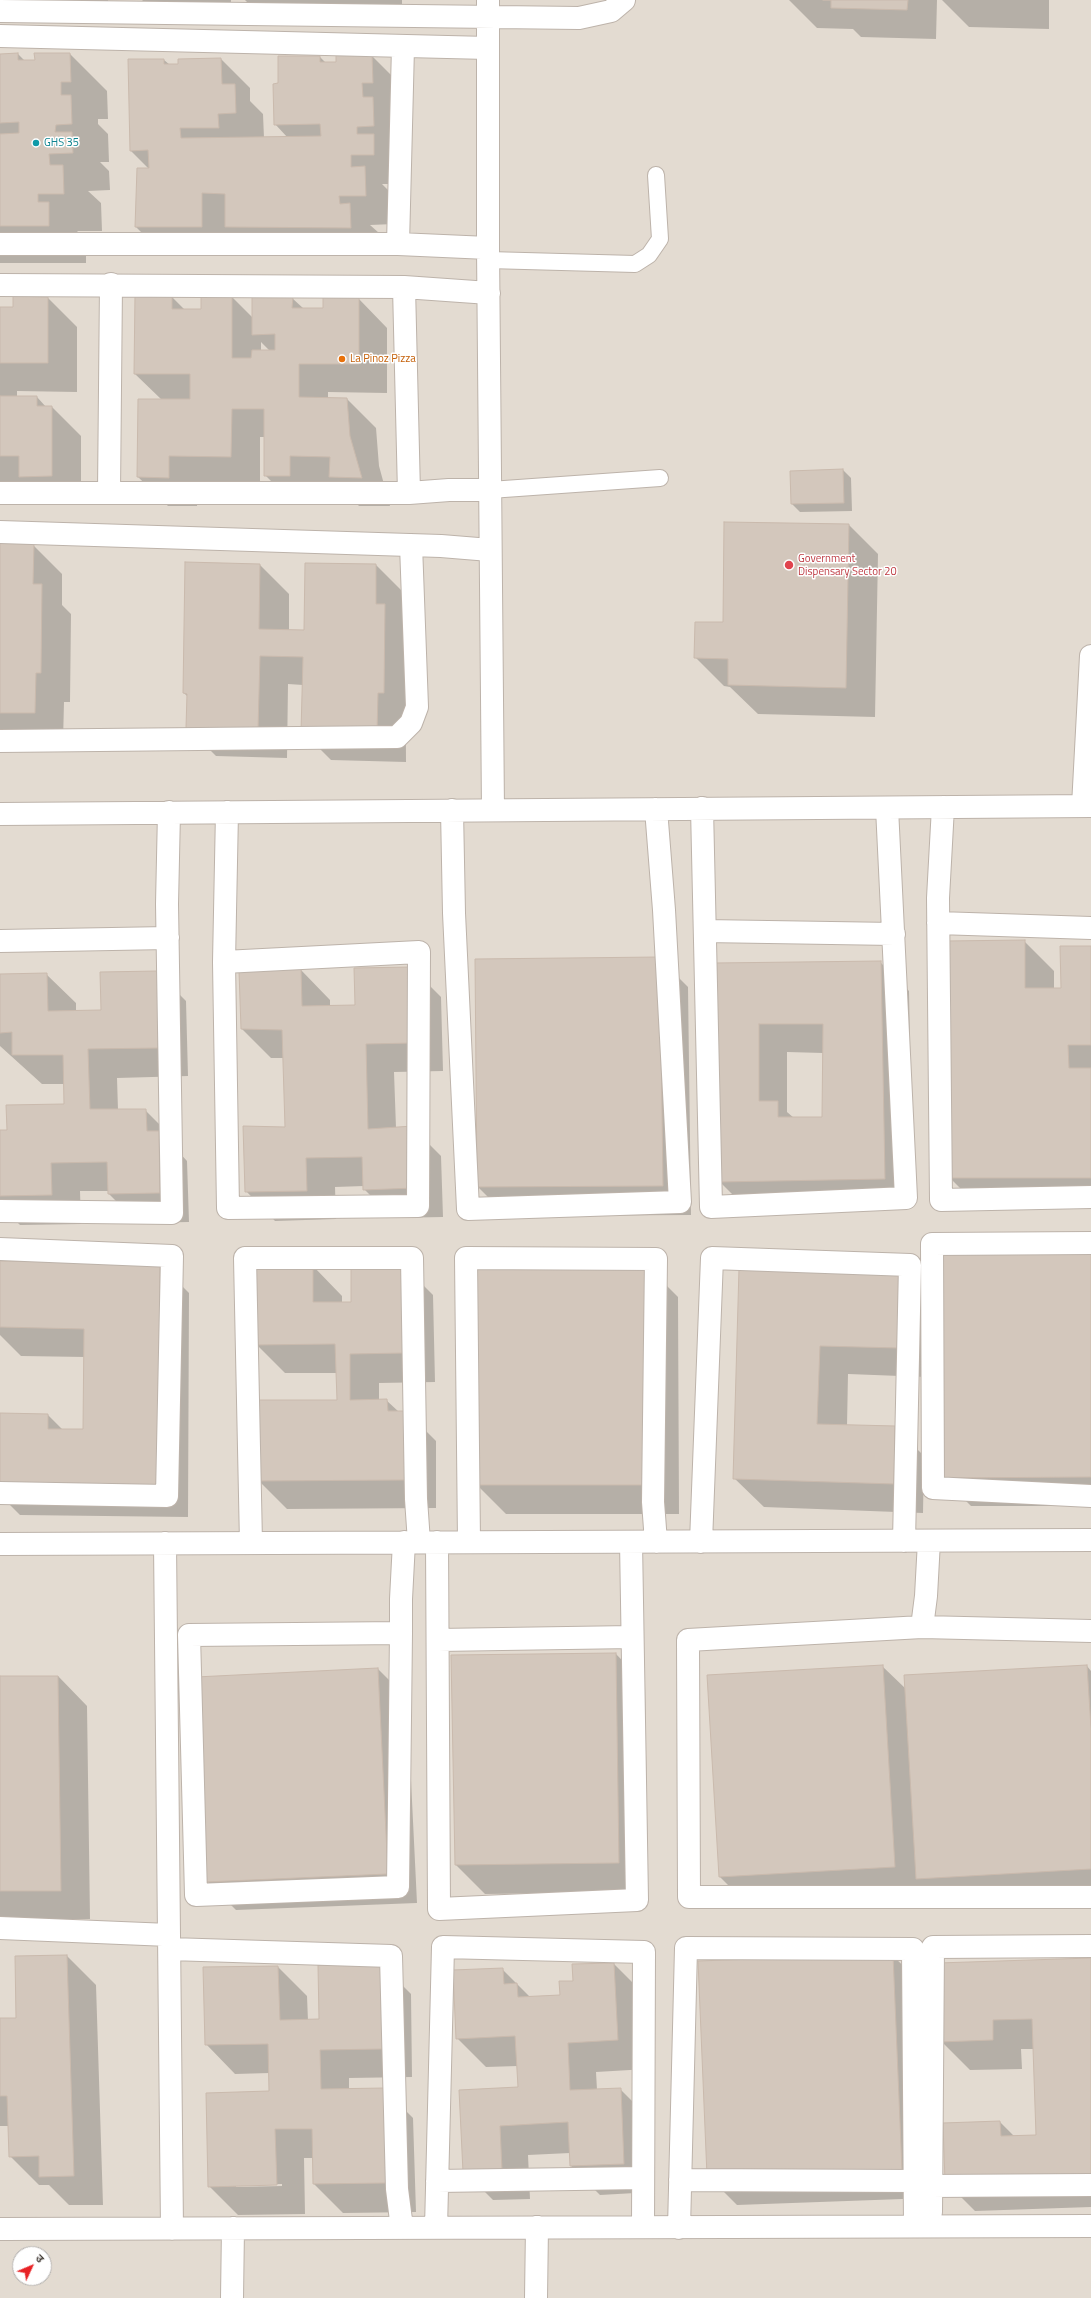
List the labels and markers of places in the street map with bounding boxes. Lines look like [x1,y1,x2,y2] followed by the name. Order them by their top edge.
[44,136,79,150] place label: GHS 35
[31,138,41,148] marker: GHS 35
[350,352,416,366] place label: La Pinoz Pizza
[337,354,347,364] marker: La Pinoz Pizza
[798,552,897,578] place label: Government Dispensary Sector 20
[783,559,795,571] marker: Government Dispensary Sector 20

